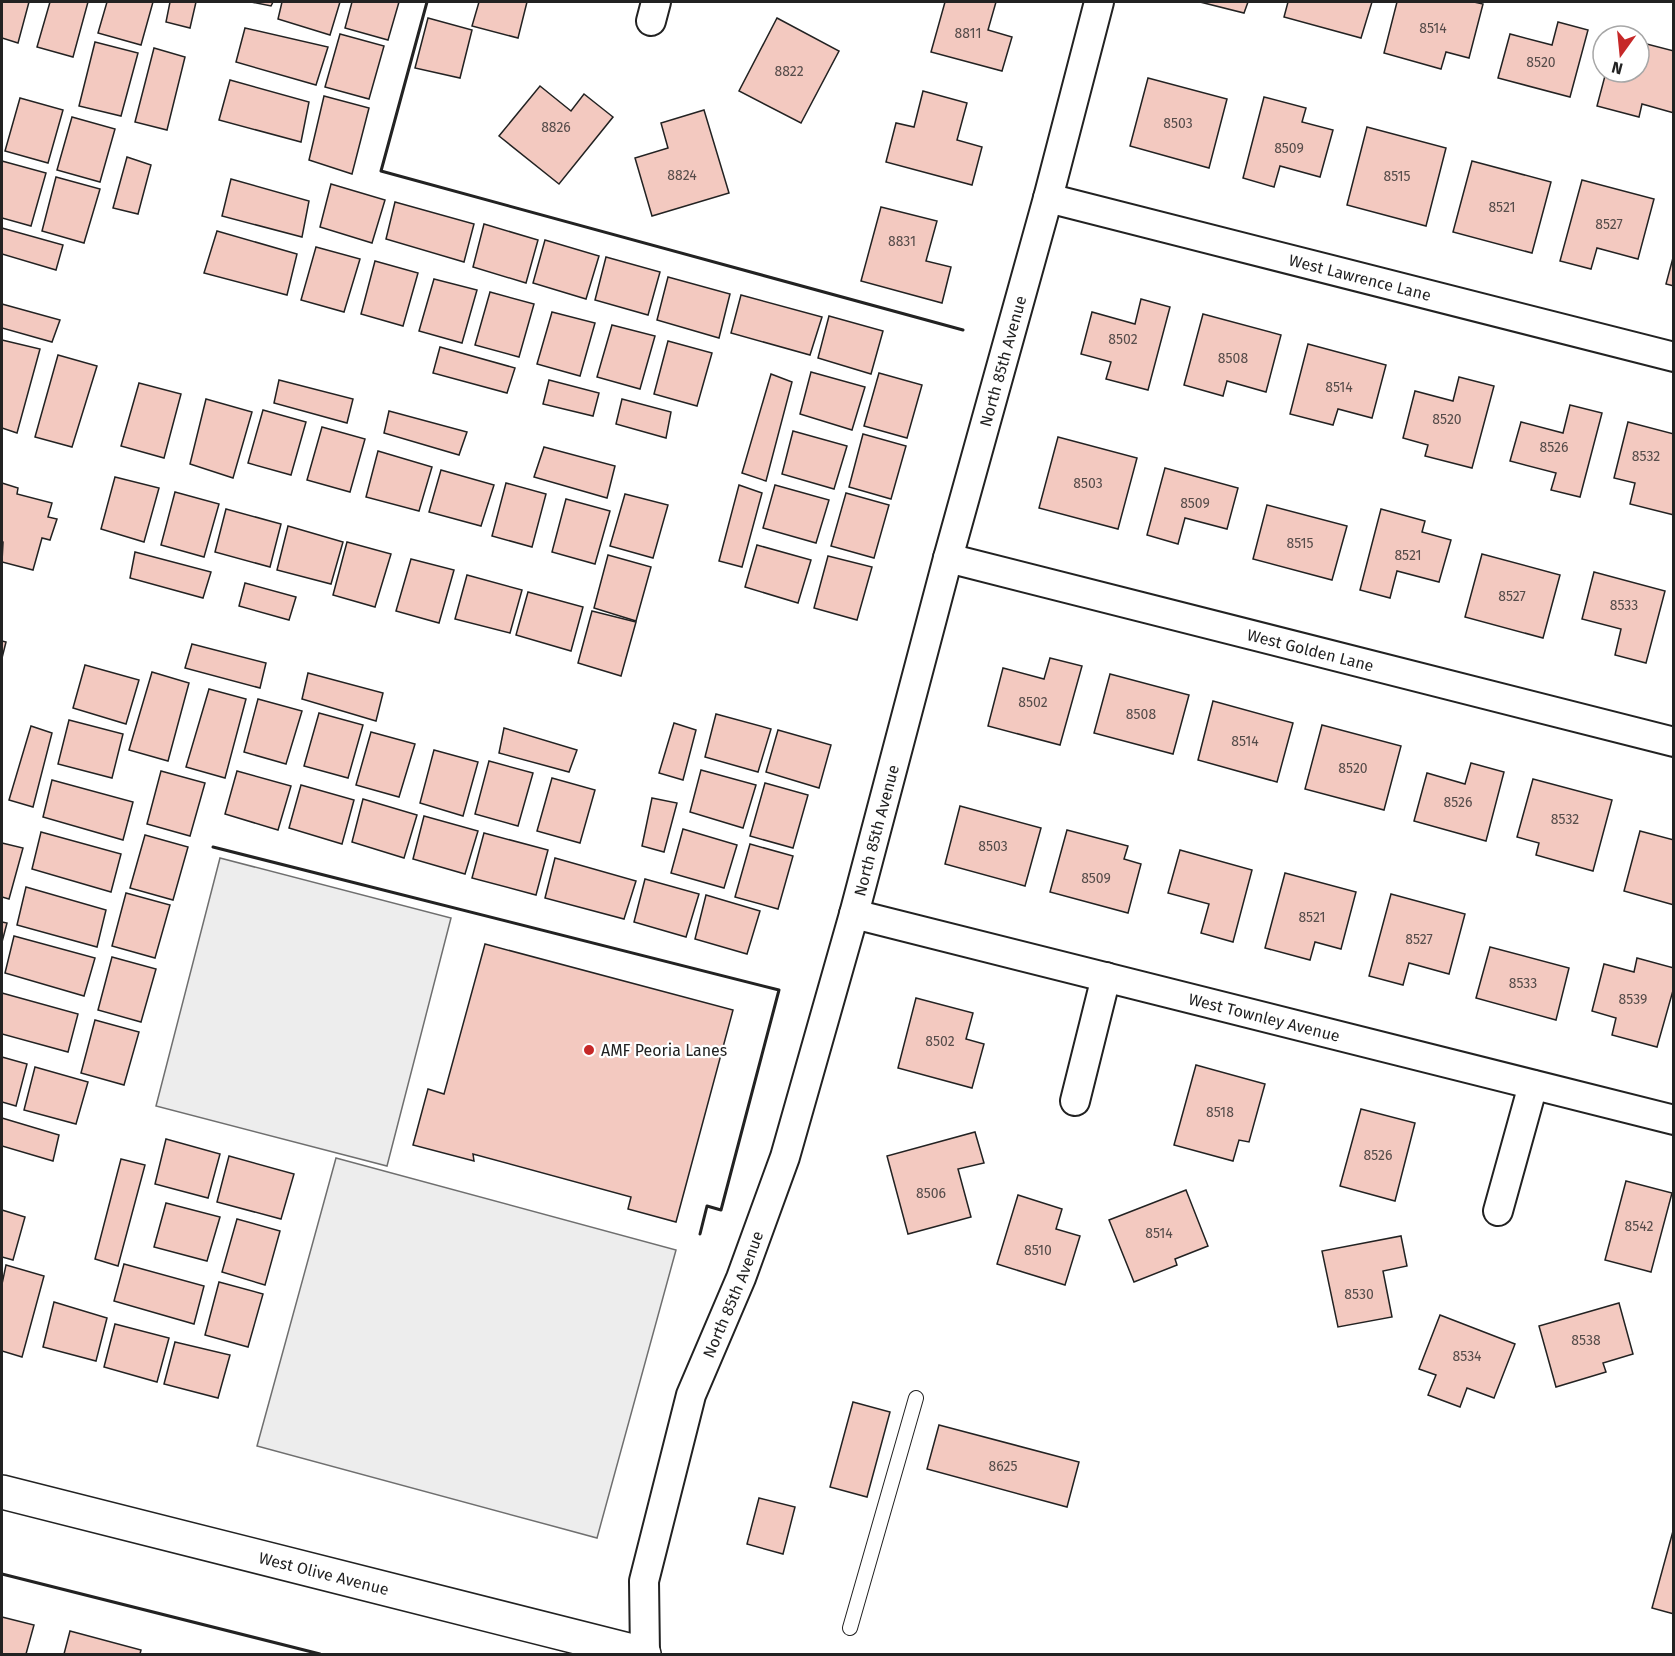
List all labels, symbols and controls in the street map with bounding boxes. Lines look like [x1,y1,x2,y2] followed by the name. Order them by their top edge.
[1419,20,1447,37] house number: 8514
[1591,24,1651,84] north arrow
[955,25,981,42] house number: 8811
[1526,54,1556,71] house number: 8520
[1610,57,1625,79] text: N
[774,63,804,80] house number: 8822
[1163,115,1193,132] house number: 8503
[541,119,571,136] house number: 8826
[1274,140,1304,157] house number: 8509
[667,167,697,184] house number: 8824
[1383,168,1411,185] house number: 8515
[1488,199,1516,216] house number: 8521
[1595,216,1623,233] house number: 8527
[888,233,916,250] house number: 8831
[1287,251,1433,305] street label: West Lawrence Lane
[976,294,1030,429] street label: North 85th Avenue
[1108,331,1138,348] house number: 8502
[1218,350,1248,367] house number: 8508
[1325,379,1353,396] house number: 8514
[1432,411,1462,428] house number: 8520
[1540,439,1568,456] house number: 8526
[1632,448,1660,465] house number: 8532
[1073,475,1103,492] house number: 8503
[1180,495,1210,512] house number: 8509
[1286,535,1314,552] house number: 8515
[1394,547,1422,564] house number: 8521
[1498,588,1526,605] house number: 8527
[1610,597,1638,614] house number: 8533
[1245,625,1376,676] street label: West Golden Lane
[1018,694,1048,711] house number: 8502
[1126,706,1156,723] house number: 8508
[1231,733,1259,750] house number: 8514
[1338,760,1368,777] house number: 8520
[850,763,903,898] street label: North 85th Avenue
[1444,794,1472,811] house number: 8526
[1551,811,1579,828] house number: 8532
[978,838,1008,855] house number: 8503
[1081,870,1111,887] house number: 8509
[1298,909,1326,926] house number: 8521
[1405,931,1433,948] house number: 8527
[1509,975,1537,992] house number: 8533
[1186,989,1342,1046] street label: West Townley Avenue
[1619,991,1647,1008] house number: 8539
[925,1033,955,1050] house number: 8502
[601,1041,727,1060] place label: AMF Peoria Lanes
[582,1043,596,1057] marker: AMF Peoria Lanes
[1206,1104,1234,1121] house number: 8518
[1364,1147,1392,1164] house number: 8526
[916,1185,946,1202] house number: 8506
[1625,1218,1653,1235] house number: 8542
[1145,1225,1173,1242] house number: 8514
[699,1228,767,1361] street label: North 85th Avenue
[1024,1242,1052,1259] house number: 8510
[1344,1286,1374,1303] house number: 8530
[1571,1332,1601,1349] house number: 8538
[1453,1348,1482,1365] house number: 8534
[989,1458,1017,1475] house number: 8625
[257,1548,391,1599] street label: West Olive Avenue

